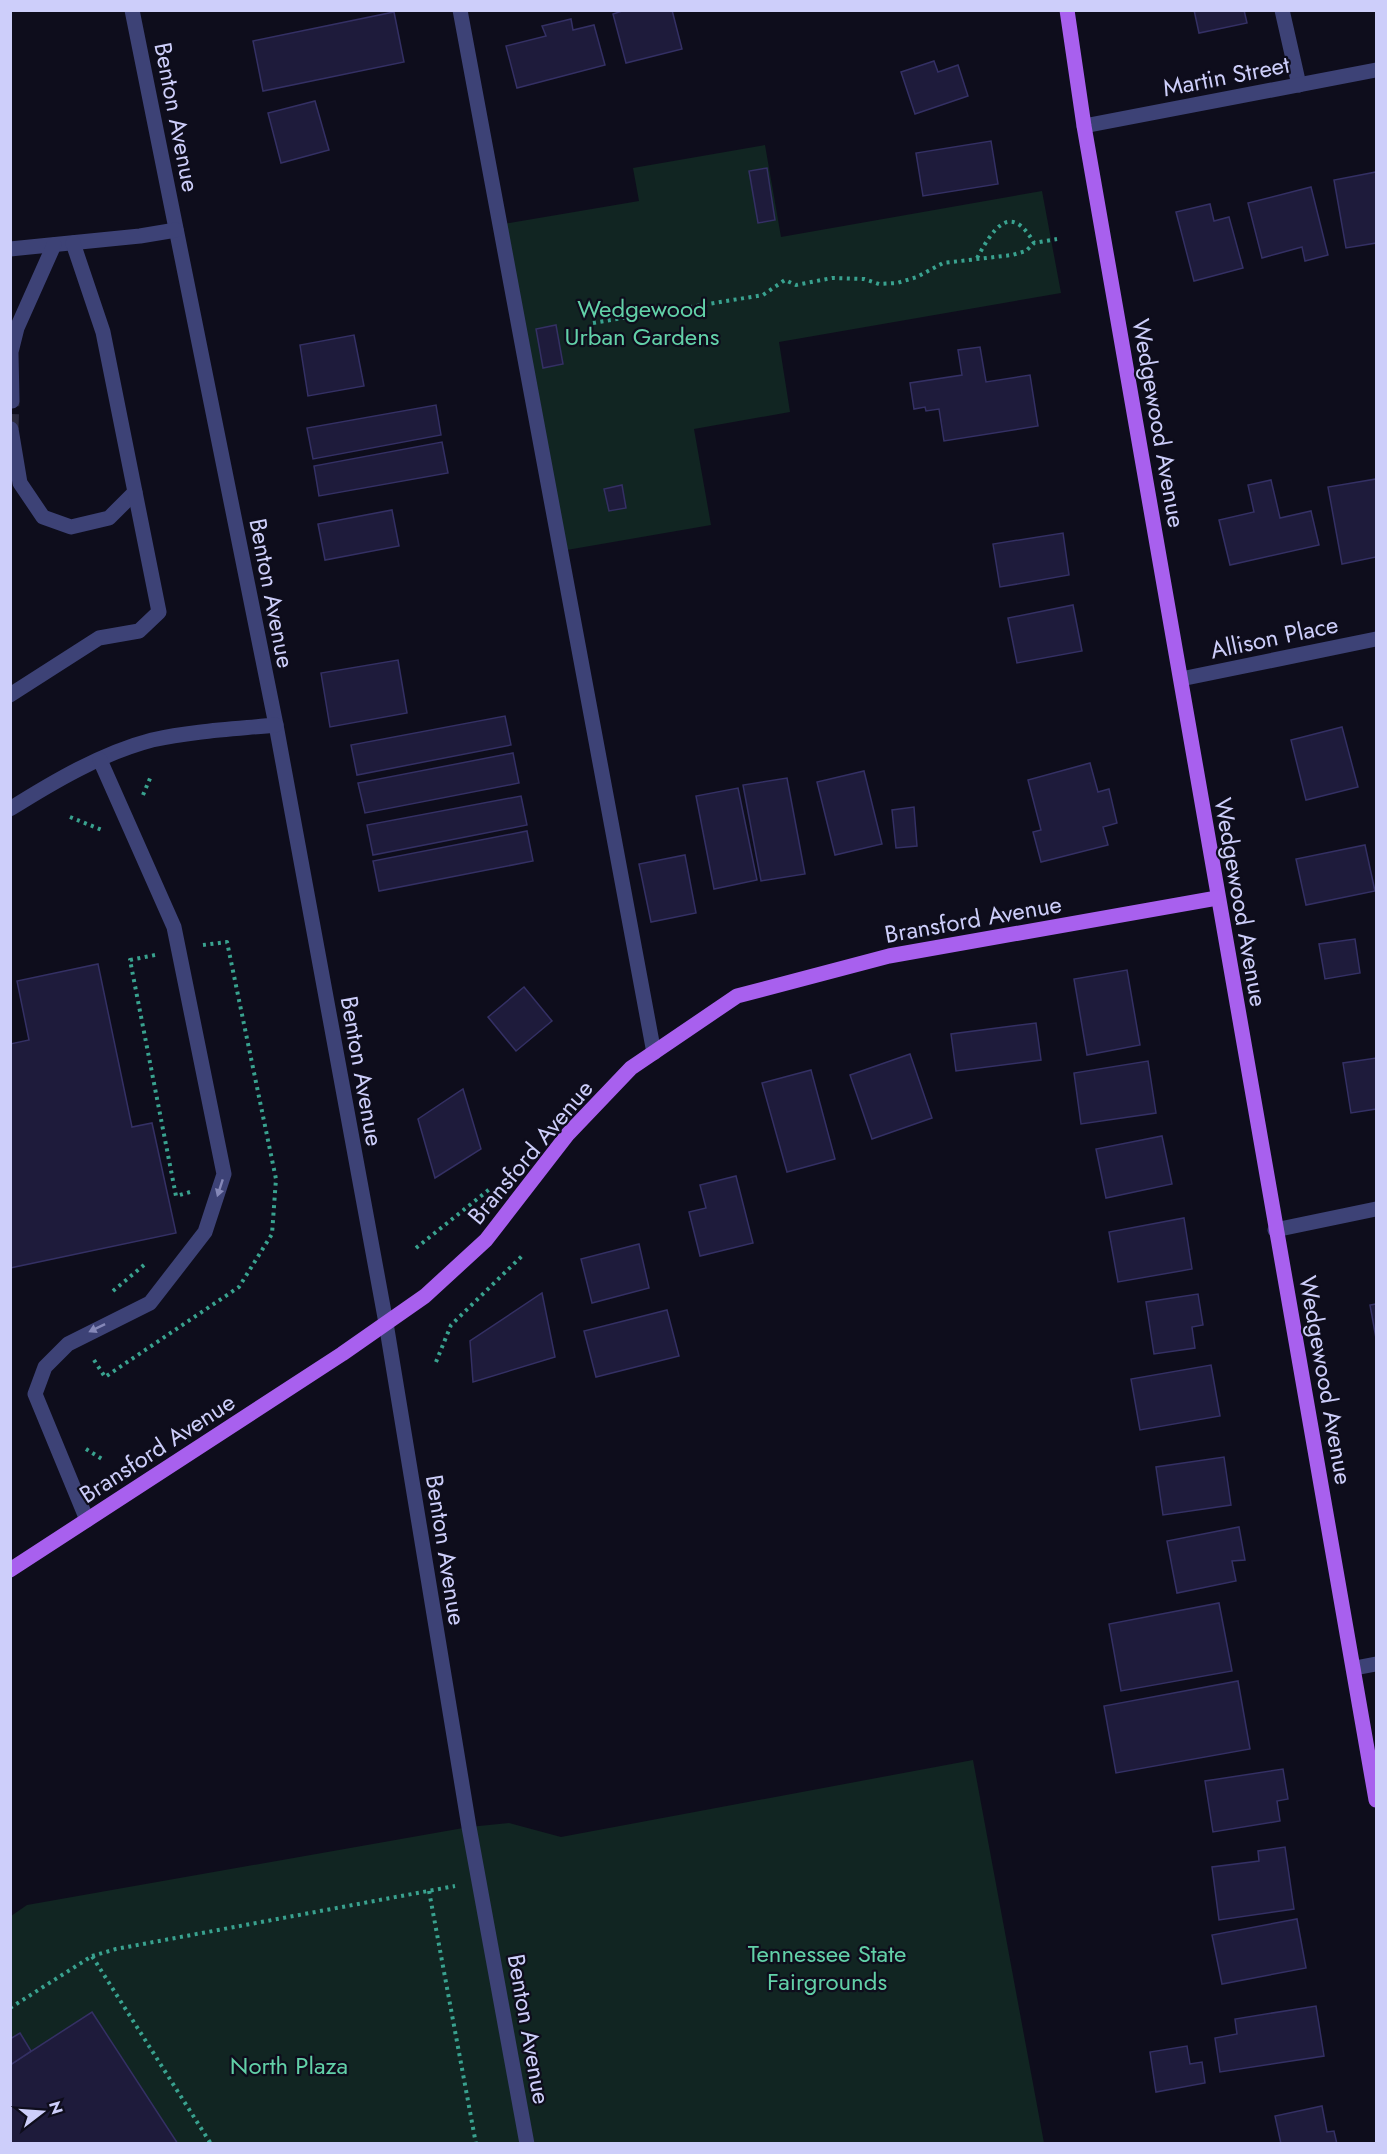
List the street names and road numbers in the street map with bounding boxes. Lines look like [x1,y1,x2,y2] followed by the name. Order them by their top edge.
[145,39,209,195] street label: Benton Avenue
[1160,47,1293,105] street label: Martin Street
[1123,316,1195,530] street label: Wedgewood Avenue
[240,515,304,671] street label: Benton Avenue
[1207,606,1341,668] street label: Allison Place
[1205,795,1277,1009] street label: Wedgewood Avenue
[882,886,1064,952] street label: Bransford Avenue
[332,993,392,1149] street label: Benton Avenue
[459,1072,601,1232] street label: Bransford Avenue
[1290,1273,1362,1487] street label: Wedgewood Avenue
[72,1385,242,1511] street label: Bransford Avenue
[417,1472,475,1628] street label: Benton Avenue
[499,1951,559,2107] street label: Benton Avenue

